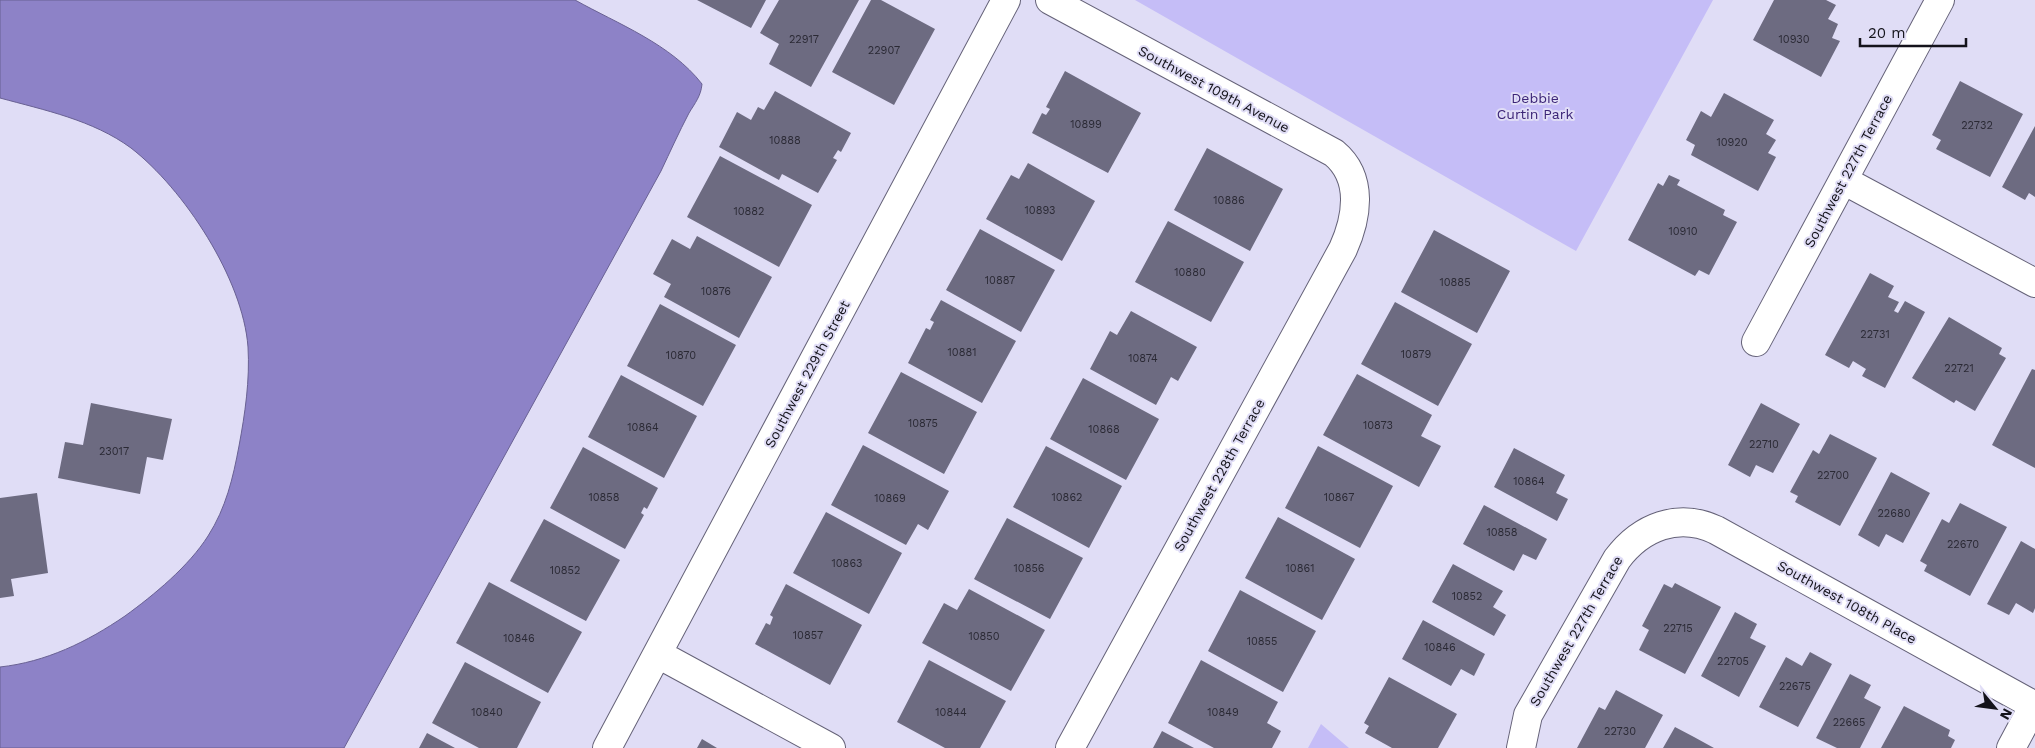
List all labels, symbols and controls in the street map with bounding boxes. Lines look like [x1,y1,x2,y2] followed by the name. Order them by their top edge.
[1860,15,1966,47] scale bar
[1868,24,1906,42] text: 20 m
[789,33,819,46] house number: 22917
[1779,33,1810,46] house number: 10930
[1136,42,1292,136] street label: Southwest 109th Avenue
[868,44,900,57] house number: 22907
[1497,90,1573,122] park label: Debbie Curtin Park
[1801,92,1895,250] street label: Southwest 227th Terrace
[1070,118,1102,131] house number: 10899
[1961,119,1993,132] house number: 22732
[769,134,801,147] house number: 10888
[1716,136,1748,149] house number: 10920
[1213,194,1245,207] house number: 10886
[1025,204,1055,217] house number: 10893
[733,205,765,218] house number: 10882
[1668,225,1698,238] house number: 10910
[1174,266,1206,279] house number: 10880
[985,274,1015,287] house number: 10887
[1439,276,1471,289] house number: 10885
[701,285,731,298] house number: 10876
[761,298,853,450] street label: Southwest 229th Street
[1860,328,1890,341] house number: 22731
[948,346,976,359] house number: 10881
[1401,348,1431,361] house number: 10879
[666,349,696,362] house number: 10870
[1128,352,1158,365] house number: 10874
[1944,362,1974,375] house number: 22721
[1170,396,1268,554] street label: Southwest 228th Terrace
[908,417,938,430] house number: 10875
[1363,419,1393,432] house number: 10873
[627,421,659,434] house number: 10864
[1088,423,1120,436] house number: 10868
[1749,438,1779,451] house number: 22710
[99,445,129,458] house number: 23017
[1817,469,1849,482] house number: 22700
[1513,475,1545,488] house number: 10864
[588,491,620,504] house number: 10858
[1051,491,1083,504] house number: 10862
[1324,491,1354,504] house number: 10867
[874,492,906,505] house number: 10869
[1877,507,1911,520] house number: 22680
[1486,526,1518,539] house number: 10858
[1947,538,1979,551] house number: 22670
[1526,553,1626,709] street label: Southwest 227th Terrace
[831,557,863,570] house number: 10863
[1775,557,1919,647] street label: Southwest 108th Place
[1014,562,1045,575] house number: 10856
[1286,562,1314,575] house number: 10861
[550,564,580,577] house number: 10852
[1452,590,1482,603] house number: 10852
[1663,622,1693,635] house number: 22715
[793,629,823,642] house number: 10857
[968,630,1000,643] house number: 10850
[503,632,535,645] house number: 10846
[1247,635,1277,648] house number: 10855
[1424,641,1456,654] house number: 10846
[1717,655,1749,668] house number: 22705
[1779,680,1811,693] house number: 22675
[1970,683,2020,733] north arrow
[471,706,503,719] house number: 10840
[935,706,967,719] house number: 10844
[1207,706,1239,719] house number: 10849
[1997,706,2016,723] text: N
[1833,716,1865,729] house number: 22665
[1604,725,1636,738] house number: 22730

